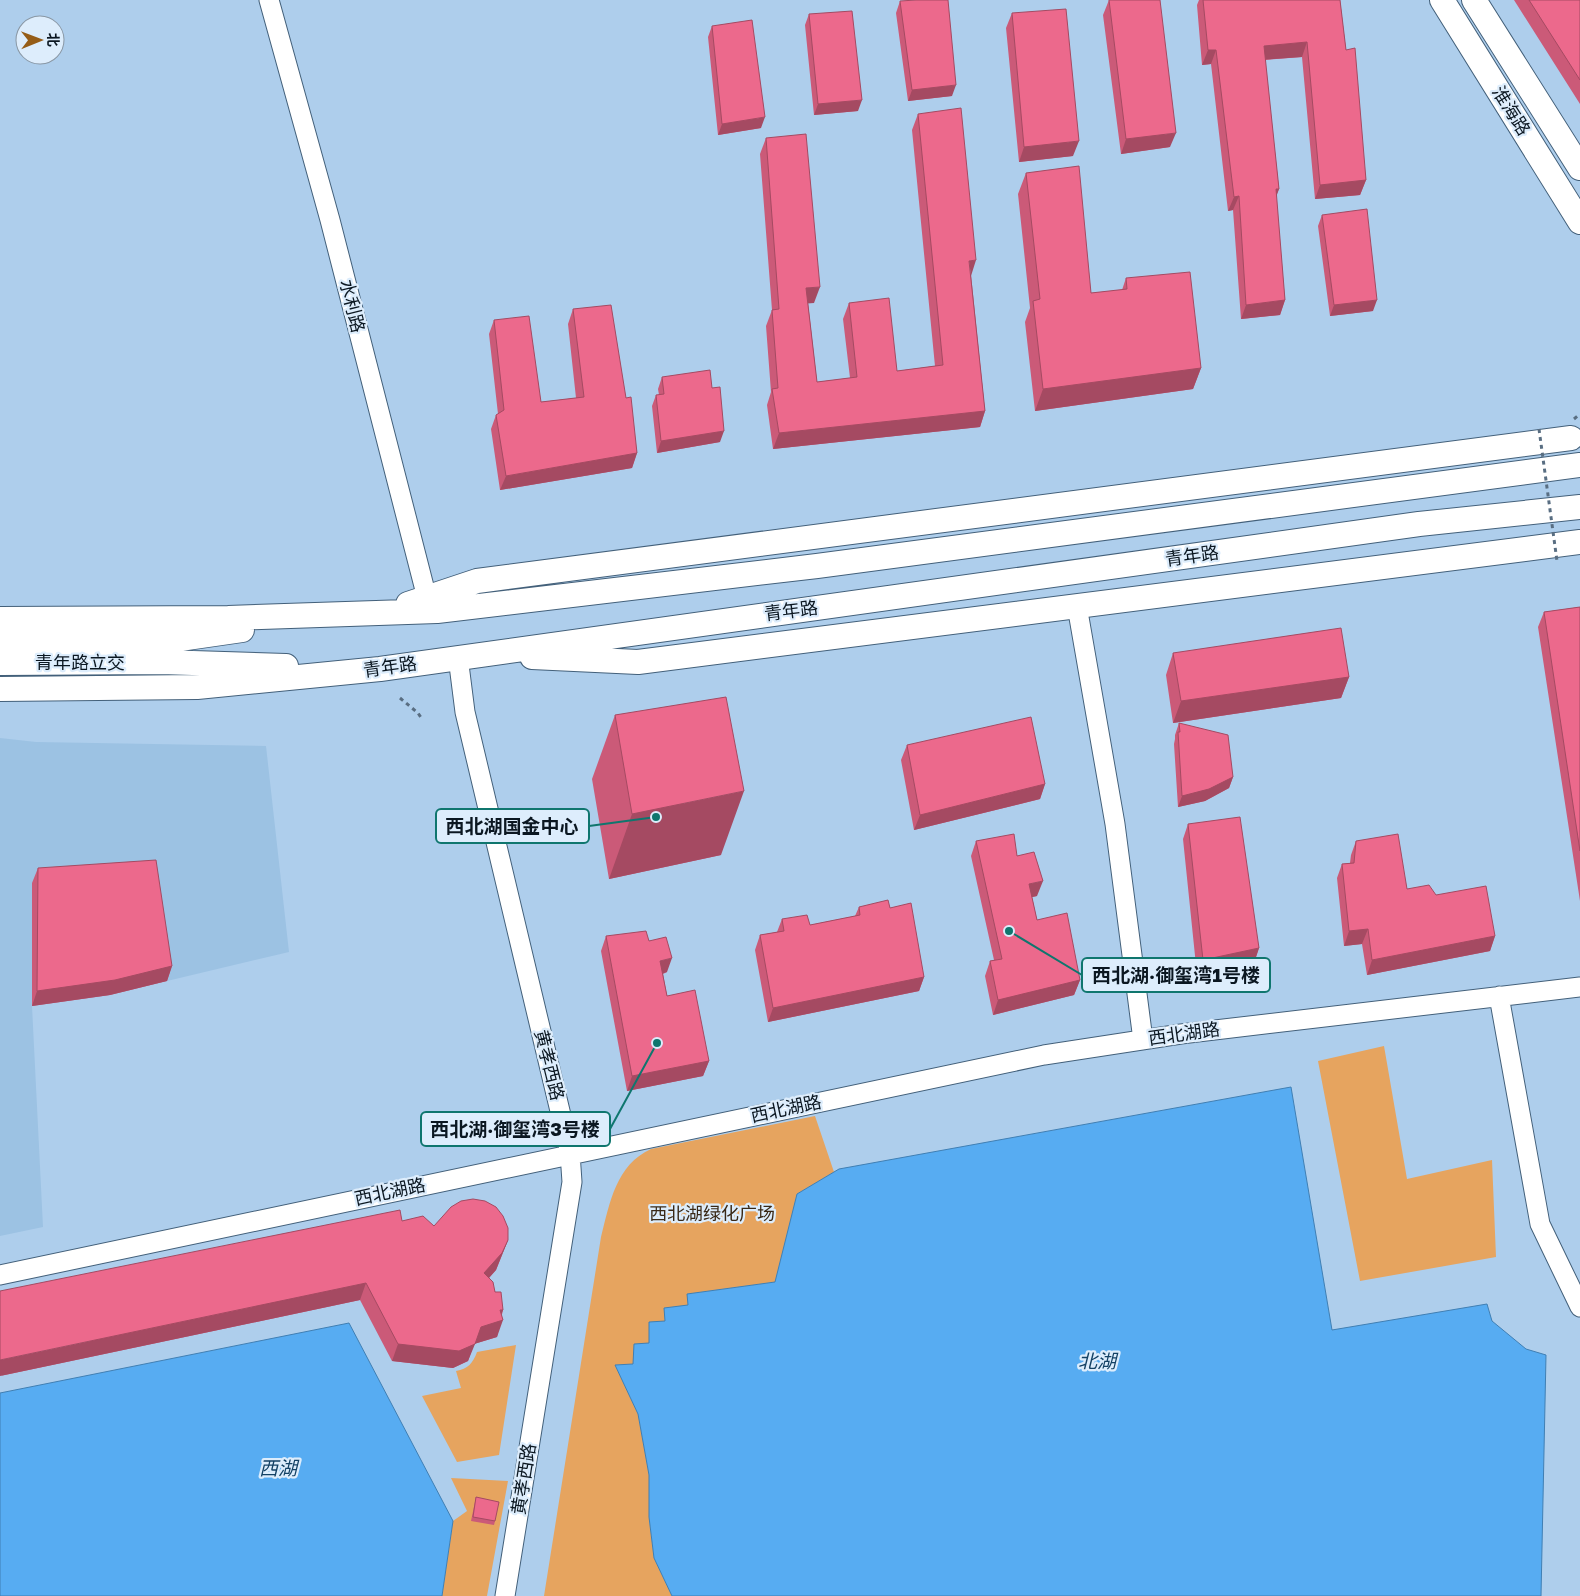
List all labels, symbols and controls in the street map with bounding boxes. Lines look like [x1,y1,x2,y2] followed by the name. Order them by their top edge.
[15,15,65,65] north arrow
[45,33,62,47] text: 北
[1488,82,1535,139] street label: 淮海路
[336,277,370,335] street label: 水利路
[1164,540,1220,570] street label: 青年路
[763,596,819,624] street label: 青年路
[35,651,125,673] street label: 青年路立交
[362,651,418,681] street label: 青年路
[436,809,589,843] callout: 西北湖国金中心
[445,814,579,837] text: 西北湖国金中心
[1082,958,1270,992] callout: 西北湖·御玺湾1号楼
[1092,963,1260,986] text: 西北湖·御玺湾1号楼
[1147,1017,1221,1049] street label: 西北湖路
[531,1027,569,1102] street label: 黄孝西路
[748,1090,823,1126] street label: 西北湖路
[421,1112,610,1146] callout: 西北湖·御玺湾3号楼
[430,1117,600,1140] text: 西北湖·御玺湾3号楼
[352,1173,427,1209] street label: 西北湖路
[649,1202,775,1224] park label: 西北湖绿化广场
[1078,1349,1119,1372] water label: 北湖
[507,1442,540,1516] street label: 黄孝西路
[259,1456,300,1479] water label: 西湖

